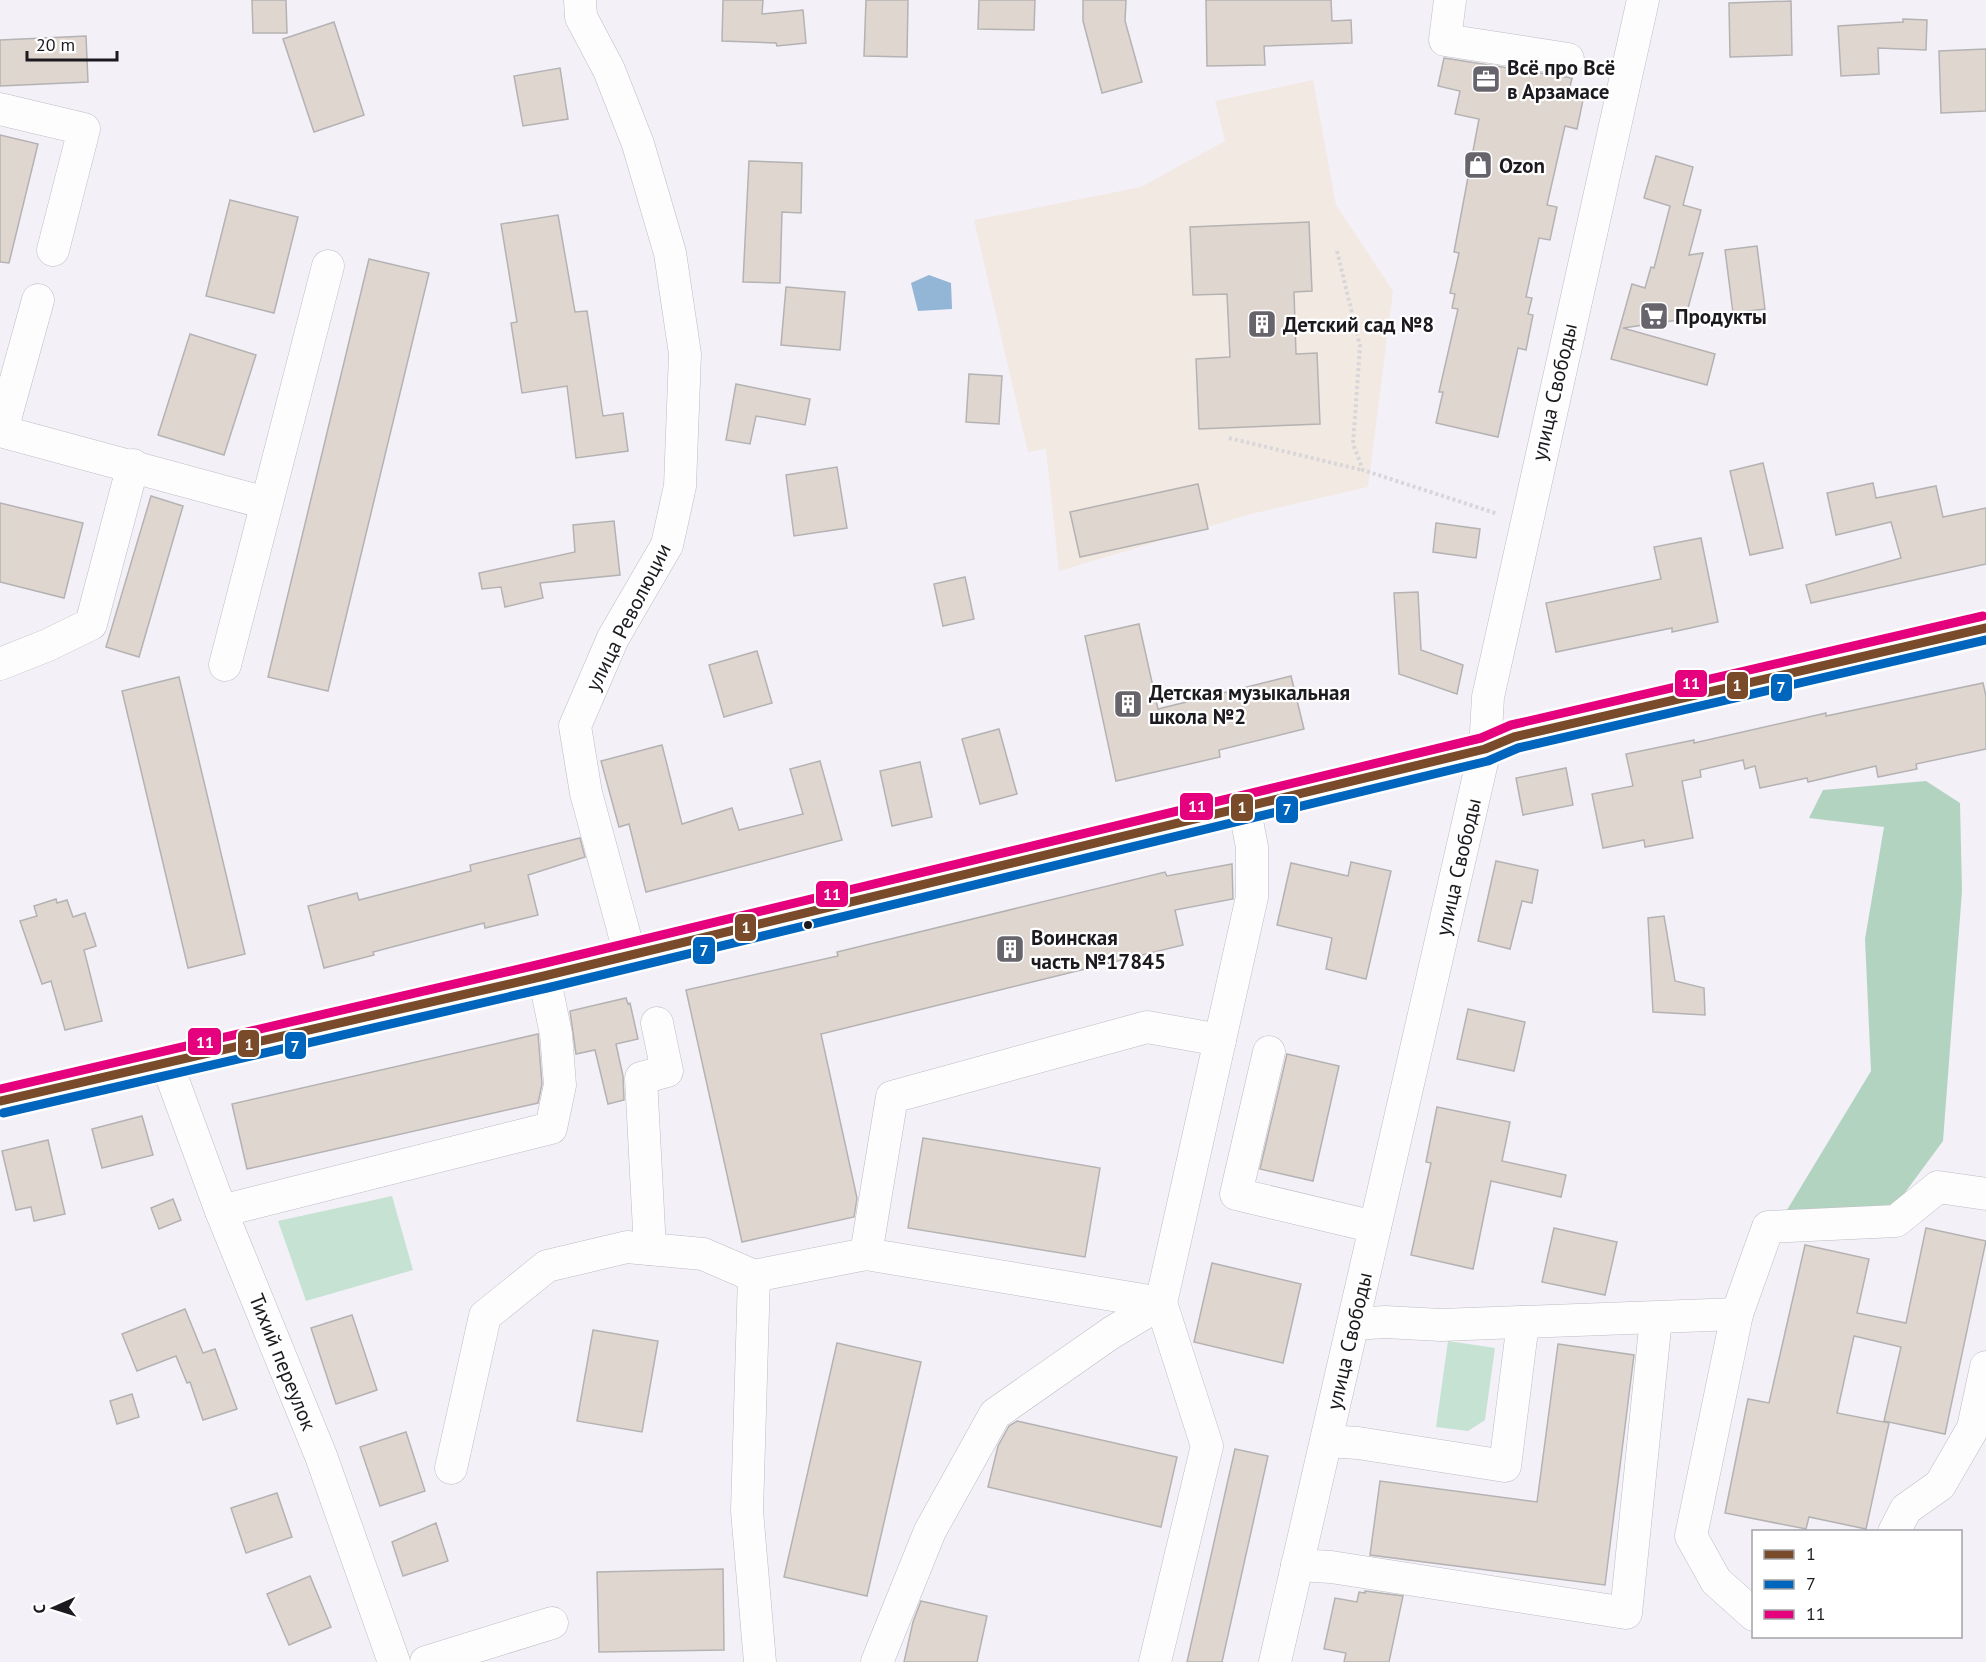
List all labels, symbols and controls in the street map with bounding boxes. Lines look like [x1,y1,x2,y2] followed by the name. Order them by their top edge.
[27,24,117,62] scale bar
[36,33,75,56] text: 20 m
[1507,54,1615,105] place label: Всё про Всё в Арзамасе
[1470,63,1502,95] office icon: Всё про Всё в Арзамасе
[1462,149,1494,181] shop icon: Ozon
[1499,152,1545,179] place label: Ozon
[1638,300,1670,332] supermarket icon: Продукты
[1675,303,1767,330] place label: Продукты
[1246,308,1278,340] building icon: Детский сад №8
[1283,311,1434,338] place label: Детский сад №8
[1525,321,1583,463] street label: улица Свободы
[579,539,677,695] street label: улица Революции
[1674,669,1708,698] line badge: 11
[1726,671,1749,700] line badge: 1
[1682,673,1700,693] text: 11
[1770,673,1793,702] line badge: 7
[1732,675,1742,695] text: 1
[1776,677,1786,697] text: 7
[1149,679,1350,730] place label: Детская музыкальная школа №2
[1112,688,1144,720] building icon: Детская музыкальная школа №2
[1179,792,1214,821] line badge: 11
[1230,793,1254,822] line badge: 1
[1275,795,1299,824] line badge: 7
[1188,796,1206,816] text: 11
[1429,796,1487,938] street label: улица Свободы
[1237,797,1247,817] text: 1
[1282,799,1292,819] text: 7
[815,880,849,908] line badge: 11
[823,884,841,904] text: 11
[734,913,757,942] line badge: 1
[741,917,751,937] text: 1
[802,919,814,931] unlabelled marker
[1031,924,1166,975] place label: Воинская часть №17845
[994,933,1026,965] building icon: Воинская часть №17845
[692,936,716,965] line badge: 7
[699,940,709,960] text: 7
[187,1027,222,1056] line badge: 11
[237,1029,260,1058] line badge: 1
[284,1031,307,1060] line badge: 7
[196,1032,214,1052] text: 11
[244,1034,254,1054] text: 1
[290,1036,300,1056] text: 7
[1320,1270,1378,1412] street label: улица Свободы
[243,1290,323,1434] street label: Тихий переулок
[1752,1530,1962,1638] legend
[1806,1542,1816,1565] text: 1
[1806,1572,1816,1595] text: 7
[24,1578,84,1638] north arrow
[1806,1602,1826,1625] text: 11
[29,1604,49,1614] text: С

